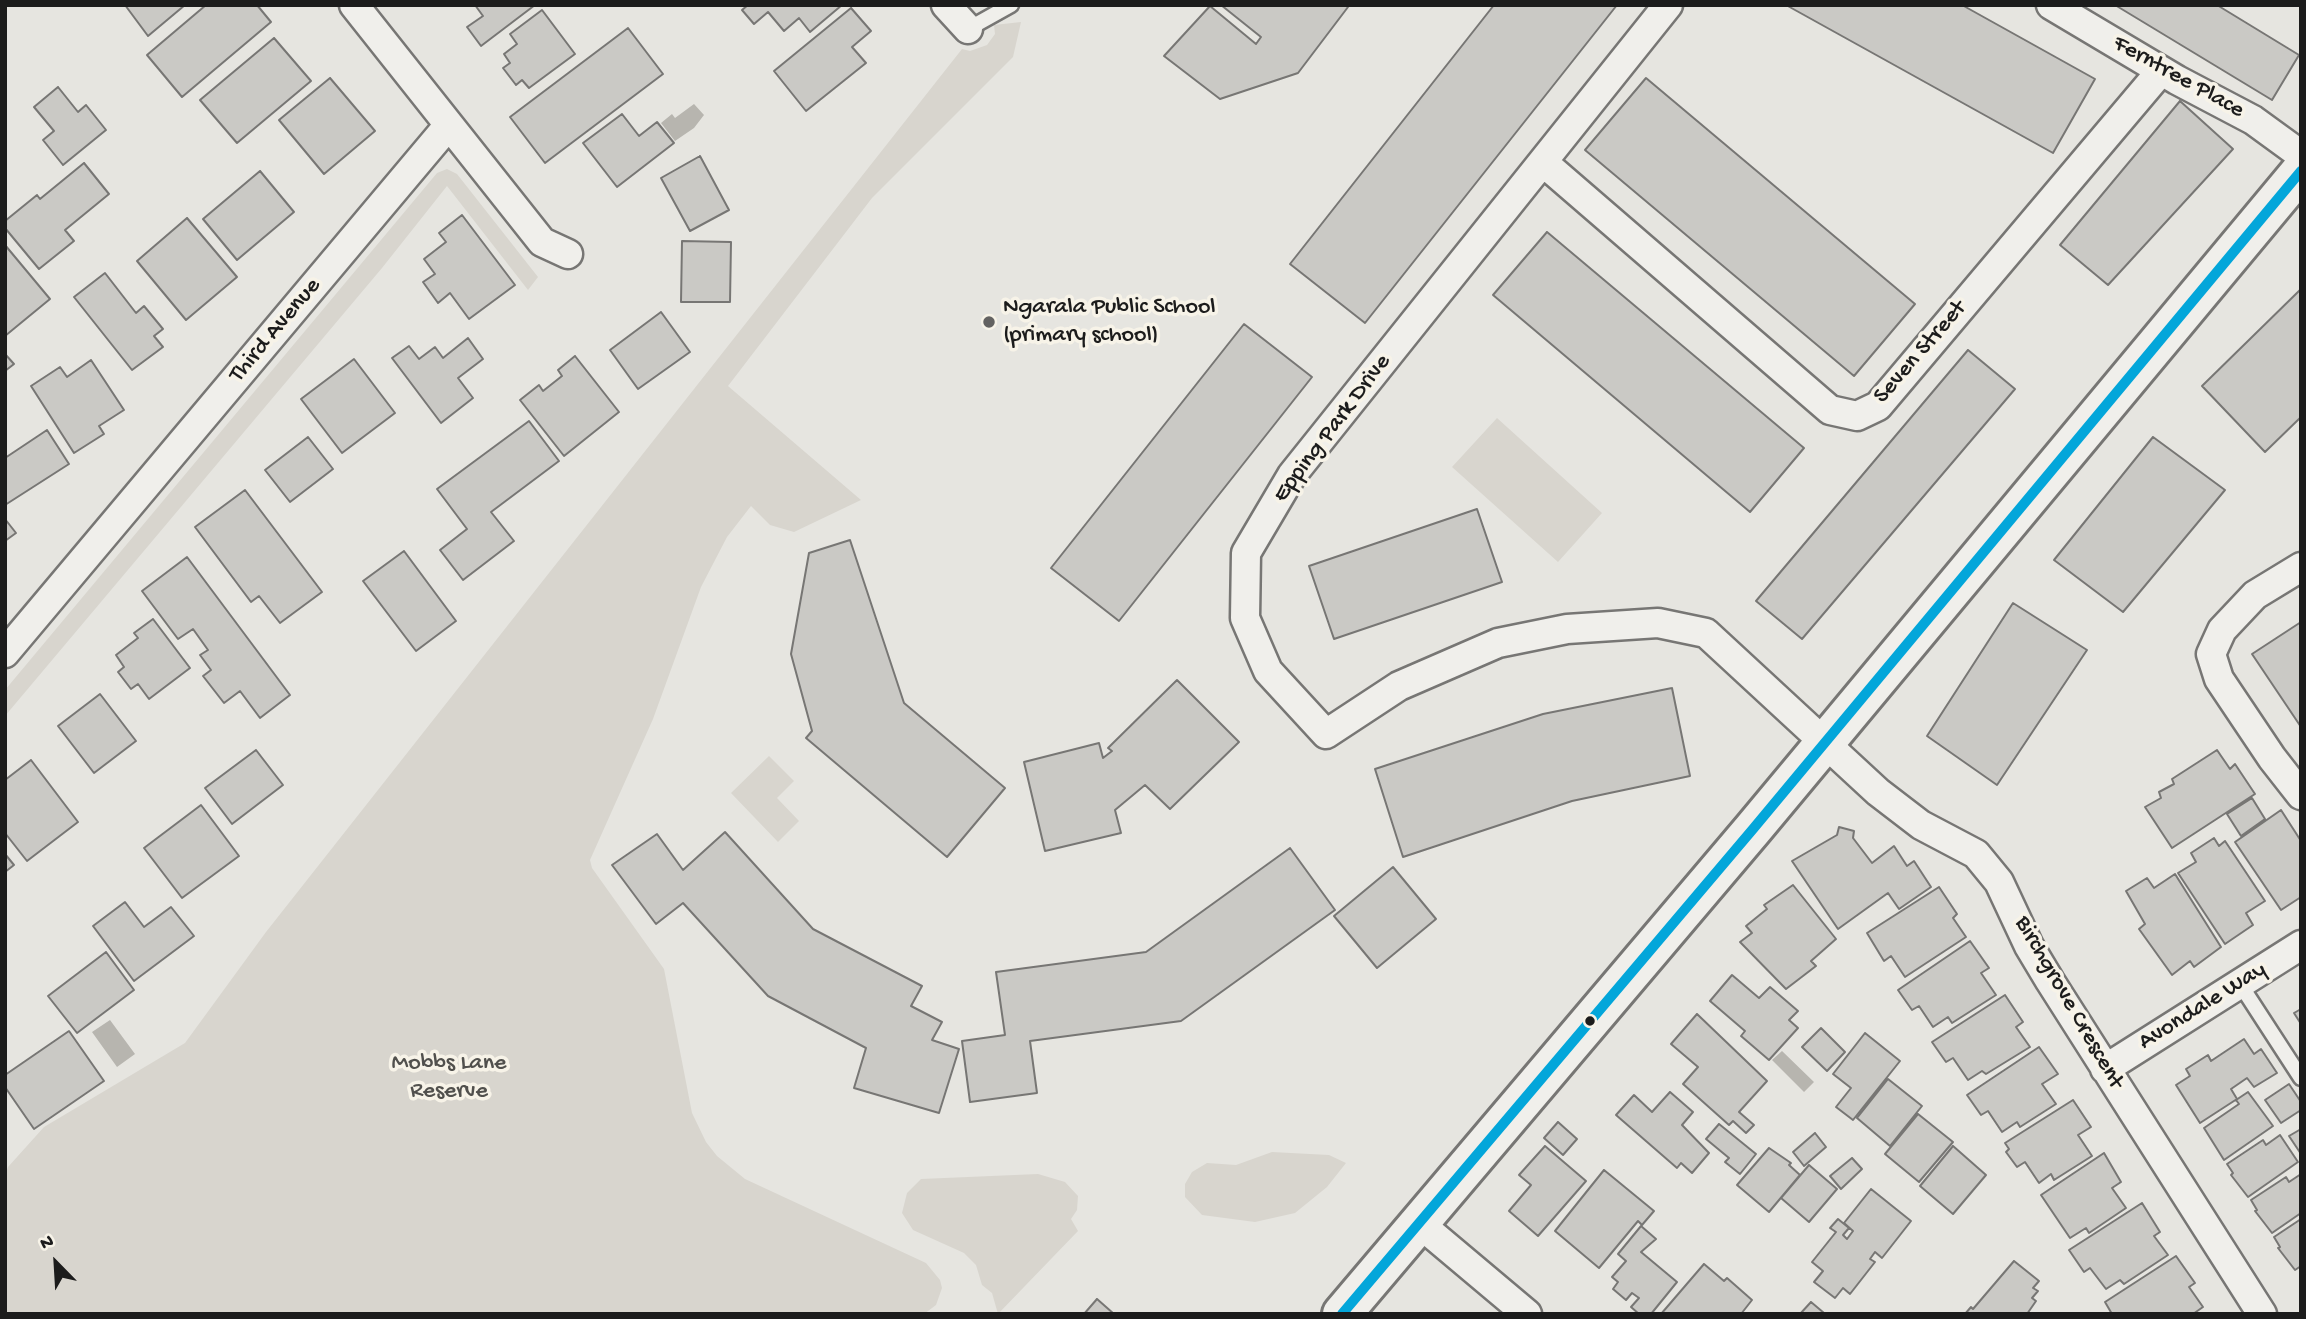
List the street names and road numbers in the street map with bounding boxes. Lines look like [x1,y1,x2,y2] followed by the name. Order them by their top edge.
[2107,30,2249,126] street label: Ferntree Place
[224,273,328,389] street label: Third Avenue
[1868,295,1974,411] street label: Seven Street
[1268,349,1398,509] street label: Epping Park Drive
[2007,911,2129,1095] street label: Birchgrove Crescent
[2134,956,2272,1058] street label: Avondale Way

